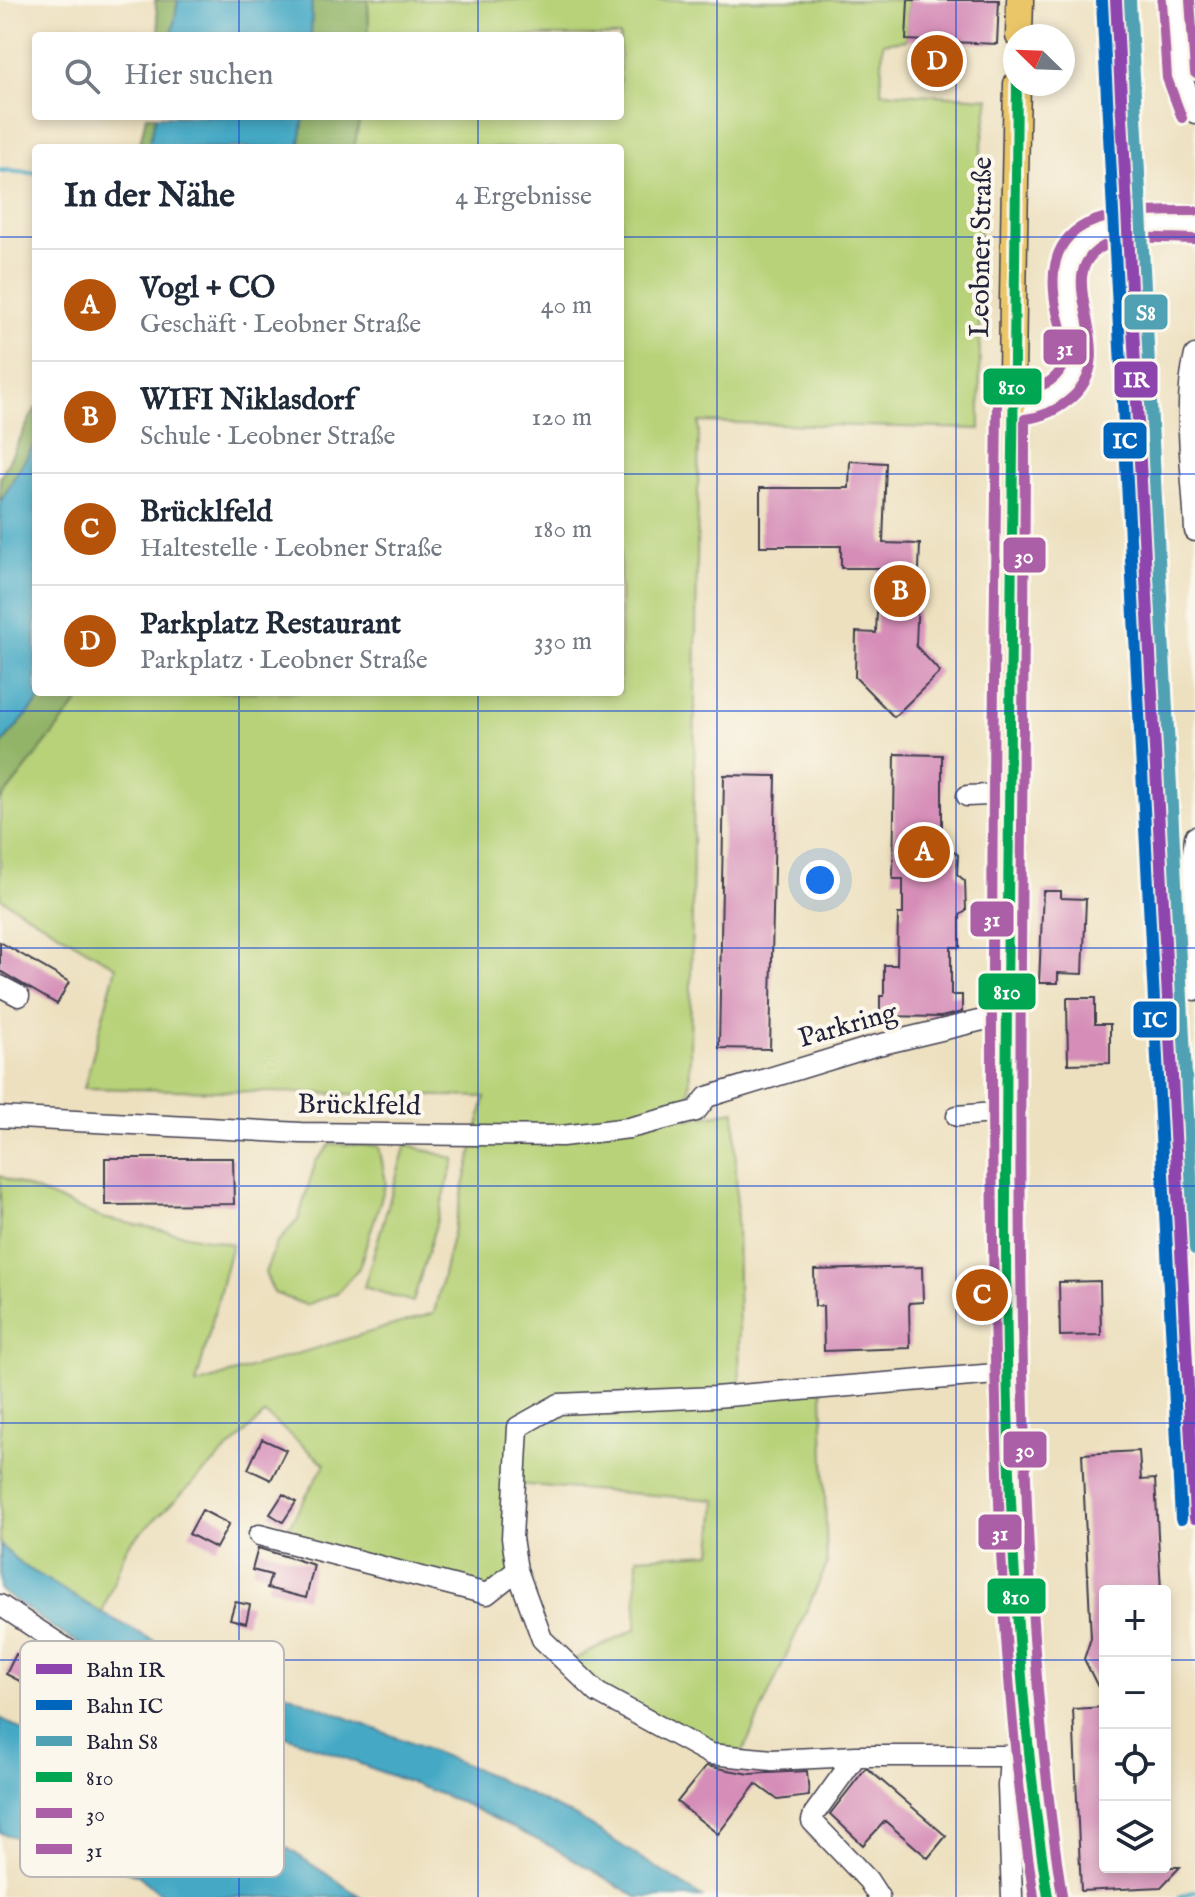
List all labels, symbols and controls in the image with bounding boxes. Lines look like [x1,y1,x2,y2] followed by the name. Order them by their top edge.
[1003,24,1075,96] north arrow
[911,31,963,91] pin: D
[32,32,624,120] search box
[60,54,104,98] icon: search
[124,57,274,95] text: Hier suchen
[963,156,1001,338] street label: Leobner Straße
[64,175,235,218] text: In der Nähe
[455,180,592,213] text: 4 Ergebnisse
[140,270,275,308] text: Vogl + CO
[81,289,99,322] text: A
[541,289,592,322] text: 40 m
[1123,293,1169,331] line badge: S8
[1136,300,1156,328] text: S8
[140,308,421,341] text: Geschäft · Leobner Straße
[1042,328,1088,366] line badge: 31
[1057,335,1073,363] text: 31
[1113,360,1159,399] line badge: IR
[982,367,1043,406] line badge: 810
[1123,367,1150,395] text: IR
[998,374,1026,402] text: 810
[140,382,356,420] text: WIFI Niklasdorf
[81,401,99,434] text: B
[532,401,592,434] text: 120 m
[140,420,396,453] text: Schule · Leobner Straße
[1102,421,1148,460] line badge: IC
[1113,428,1138,456] text: IC
[140,494,272,532] text: Brücklfeld
[81,513,99,546] text: C
[534,513,592,546] text: 180 m
[140,532,443,565] text: Haltestelle · Leobner Straße
[1002,536,1047,574] line badge: 30
[1014,543,1034,571] text: 30
[874,561,926,621] pin: B
[140,606,401,644] text: Parkplatz Restaurant
[80,625,100,658] text: D
[534,625,592,658] text: 330 m
[140,644,428,677] text: Parkplatz · Leobner Straße
[898,822,950,882] pin: A
[800,860,840,900] your location
[969,900,1015,938] line badge: 31
[984,906,1000,934] text: 31
[977,972,1037,1011] line badge: 810
[993,979,1021,1007] text: 810
[795,995,902,1057] street label: Parkring
[1132,1000,1178,1039] line badge: IC
[1143,1007,1168,1035] text: IC
[297,1087,421,1125] street label: Brücklfeld
[956,1265,1008,1325] pin: C
[1002,1430,1048,1469] line badge: 30
[1015,1437,1035,1465] text: 30
[977,1513,1023,1551] line badge: 31
[992,1520,1008,1548] text: 31
[986,1577,1047,1615] line badge: 810
[1002,1584,1030,1612] text: 810
[1099,1585,1171,1873] map controls
[1099,1585,1171,1657] button: +
[20,1641,284,1877] legend
[86,1657,166,1685] text: Bahn IR
[1099,1657,1171,1729] button: −
[86,1693,163,1721] text: Bahn IC
[86,1729,158,1757] text: Bahn S8
[1099,1729,1171,1801] button: locate
[86,1765,114,1793] text: 810
[86,1801,105,1829] text: 30
[1099,1801,1171,1873] button: layers
[86,1837,102,1865] text: 31

